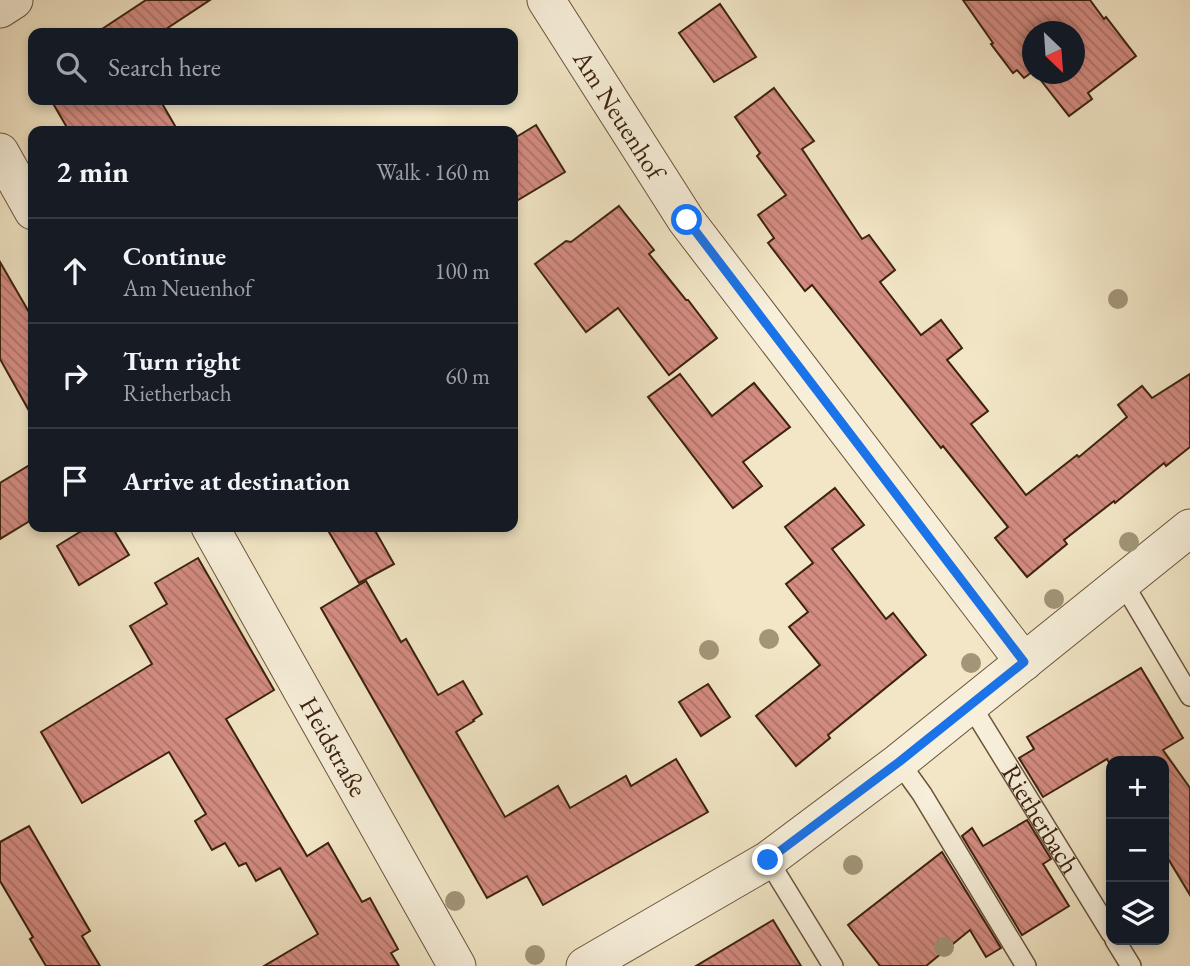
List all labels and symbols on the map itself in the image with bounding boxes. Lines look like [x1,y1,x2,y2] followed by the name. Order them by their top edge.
[1022,21,1085,84] north arrow
[565,43,674,188] street label: Am Neuenhof
[671,204,702,235] route start
[292,691,375,803] street label: Heidstraße
[994,758,1087,880] street label: Rietherbach
[752,844,783,875] route end

